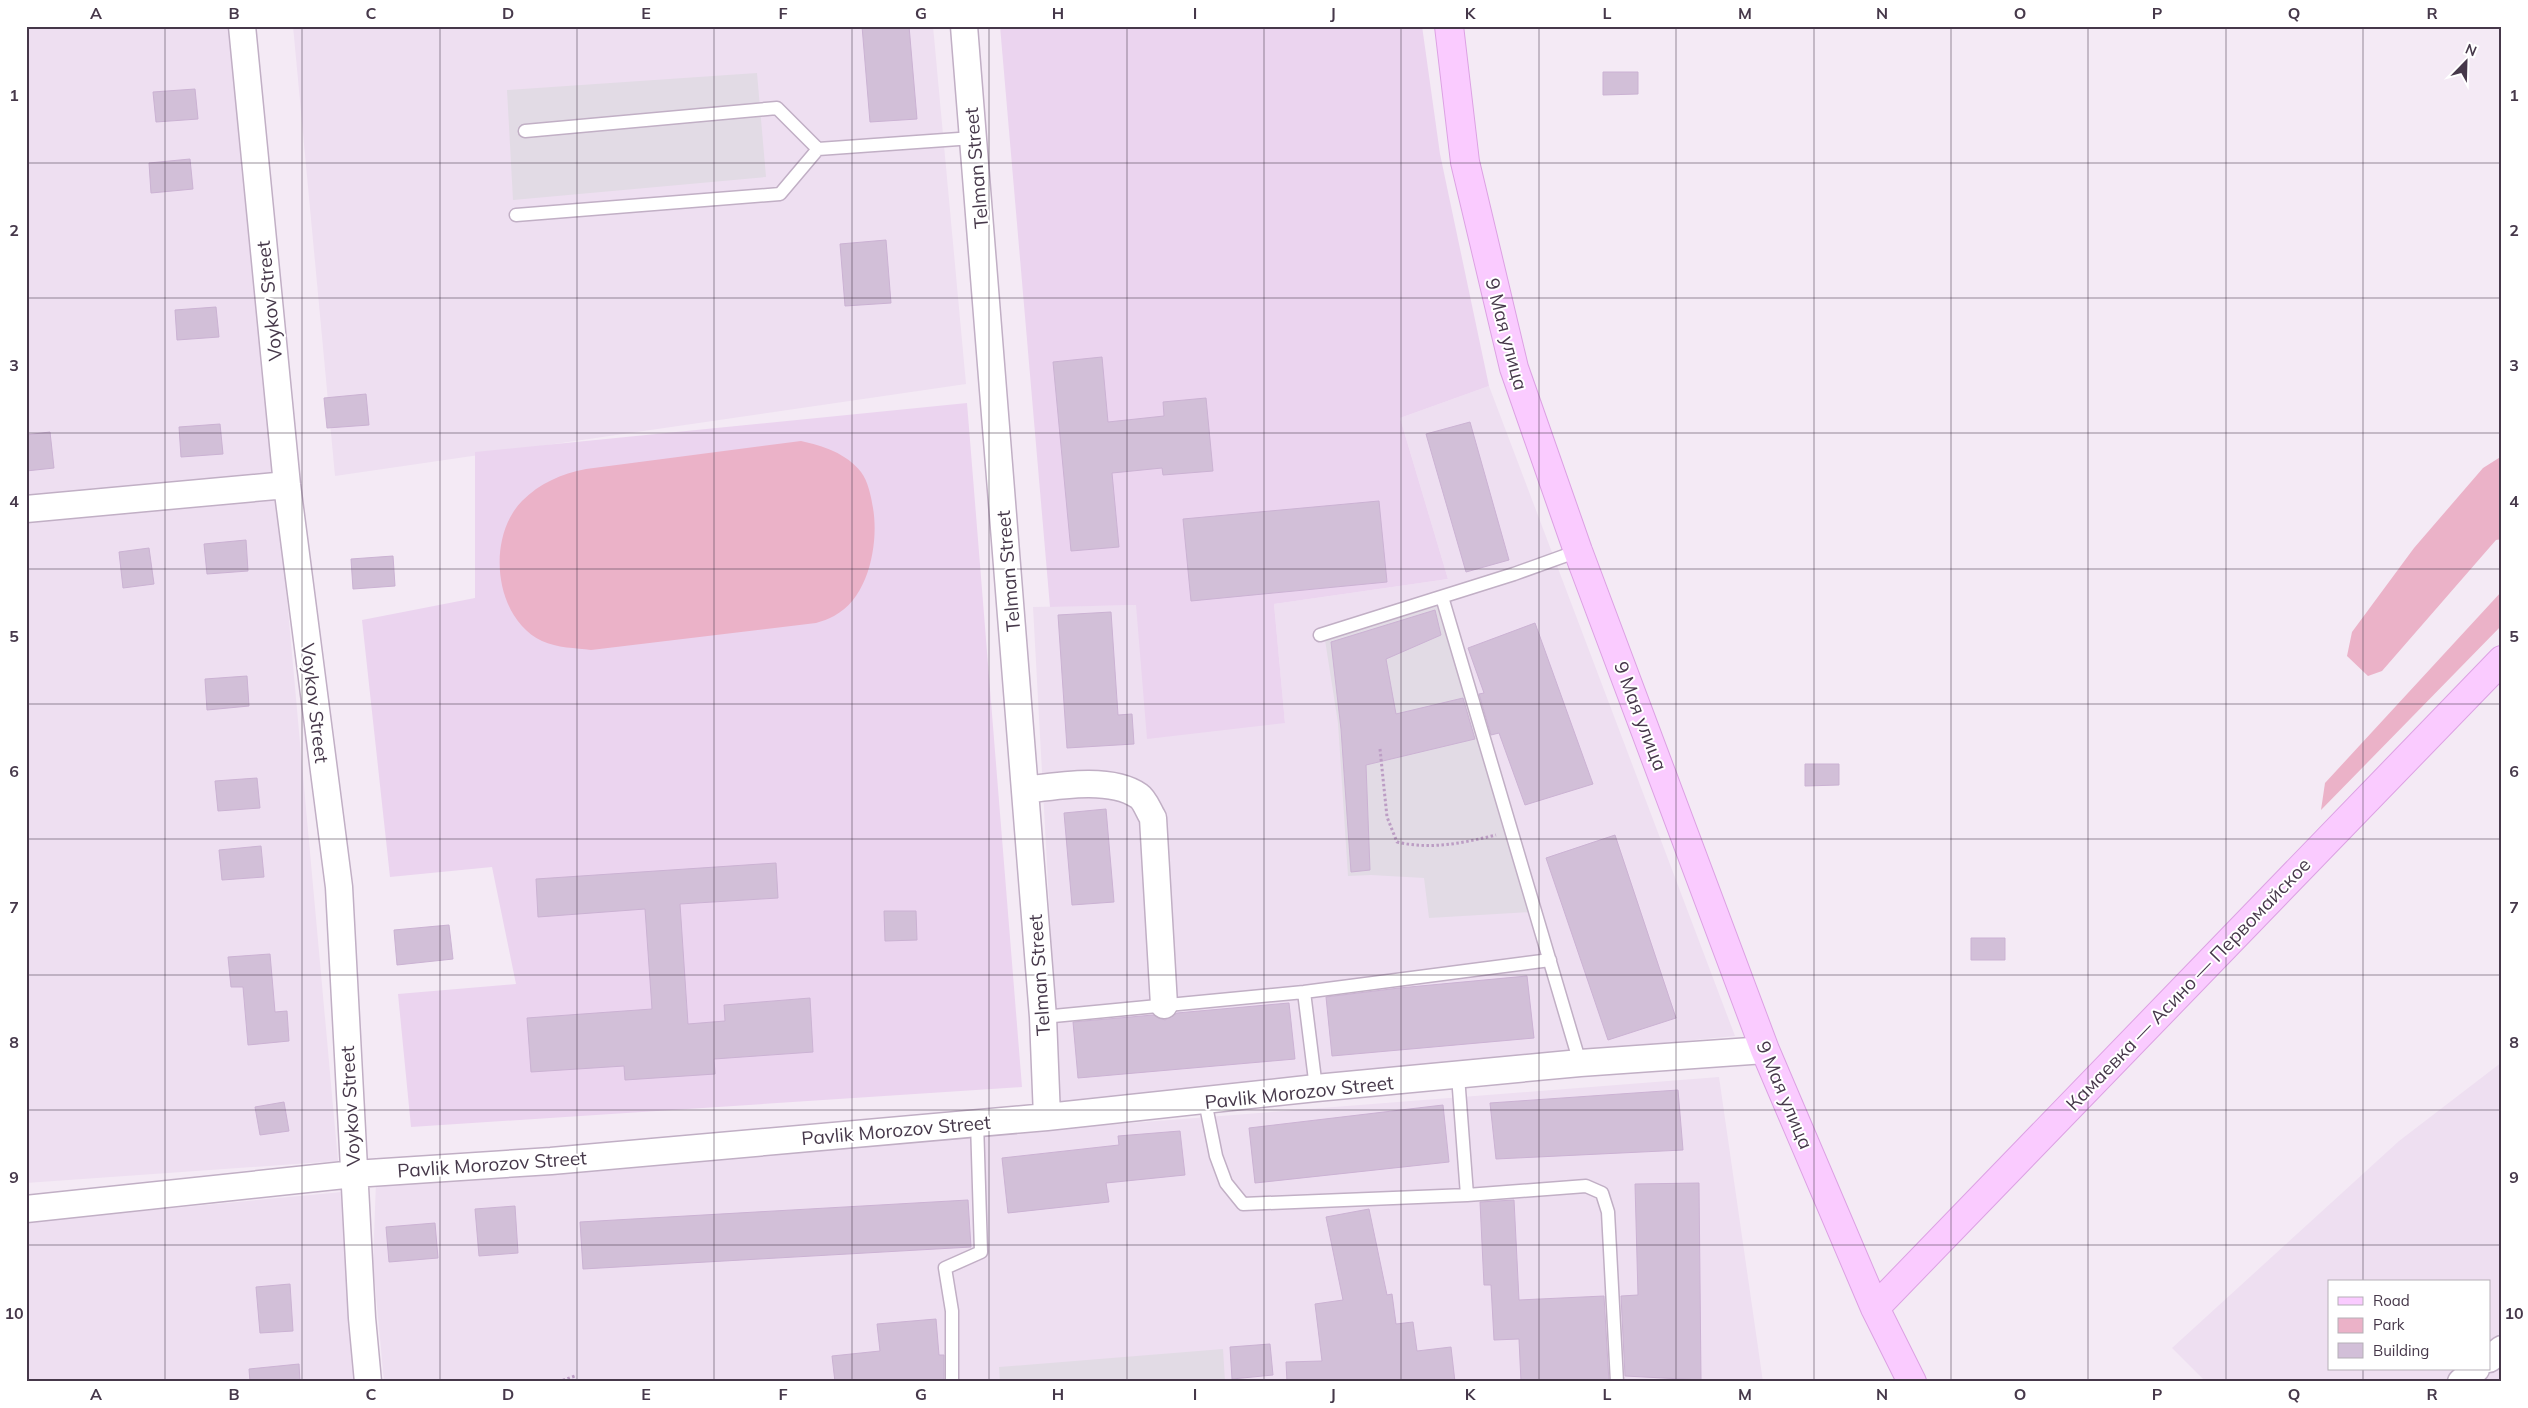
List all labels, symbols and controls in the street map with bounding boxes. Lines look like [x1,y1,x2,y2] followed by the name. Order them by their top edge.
[90,3,102,23] text: A
[228,3,240,23] text: B
[366,3,377,23] text: C
[502,3,514,23] text: D
[641,3,651,23] text: E
[778,3,788,23] text: F
[915,3,927,23] text: G
[1052,3,1064,23] text: H
[1193,3,1197,23] text: I
[1330,3,1336,23] text: J
[1465,3,1477,23] text: K
[1603,3,1612,23] text: L
[1738,3,1752,23] text: M
[1876,3,1888,23] text: N
[2014,3,2026,23] text: O
[2152,3,2163,23] text: P
[2288,3,2300,23] text: Q
[2426,3,2438,23] text: R
[2440,38,2490,88] north arrow
[2463,40,2479,60] text: N
[9,85,19,105] text: 1
[2509,85,2519,105] text: 1
[959,106,993,230] street label: Telman Street
[9,220,19,240] text: 2
[2509,220,2519,240] text: 2
[251,239,287,362] street label: Voykov Street
[1481,275,1533,393] street label: 9 Мая улица
[9,355,19,375] text: 3
[2509,355,2519,375] text: 3
[9,491,19,511] text: 4
[2509,491,2519,511] text: 4
[991,509,1025,633] street label: Telman Street
[9,626,19,646] text: 5
[2509,626,2519,646] text: 5
[296,642,334,765] street label: Voykov Street
[1609,658,1673,774] street label: 9 Мая улица
[9,761,19,781] text: 6
[2509,761,2519,781] text: 6
[2060,853,2316,1115] street label: Камаевка — Асино — Первомайское
[9,897,19,917] text: 7
[2509,897,2519,917] text: 7
[1023,913,1055,1036] street label: Telman Street
[9,1032,19,1052] text: 8
[2509,1032,2519,1052] text: 8
[1751,1037,1819,1153] street label: 9 Мая улица
[335,1045,365,1167] street label: Voykov Street
[1203,1070,1395,1114] street label: Pavlik Morozov Street
[800,1110,992,1150] street label: Pavlik Morozov Street
[397,1145,588,1183] street label: Pavlik Morozov Street
[9,1167,19,1187] text: 9
[2509,1167,2519,1187] text: 9
[2328,1280,2490,1370] legend
[2373,1291,2410,1310] text: Road
[4,1303,24,1323] text: 10
[2504,1303,2524,1323] text: 10
[2373,1315,2405,1334] text: Park
[2373,1341,2429,1360] text: Building
[90,1384,102,1404] text: A
[228,1384,240,1404] text: B
[366,1384,377,1404] text: C
[502,1384,514,1404] text: D
[641,1384,651,1404] text: E
[778,1384,788,1404] text: F
[915,1384,927,1404] text: G
[1052,1384,1064,1404] text: H
[1193,1384,1197,1404] text: I
[1330,1384,1336,1404] text: J
[1465,1384,1477,1404] text: K
[1603,1384,1612,1404] text: L
[1738,1384,1752,1404] text: M
[1876,1384,1888,1404] text: N
[2014,1384,2026,1404] text: O
[2152,1384,2163,1404] text: P
[2288,1384,2300,1404] text: Q
[2426,1384,2438,1404] text: R

